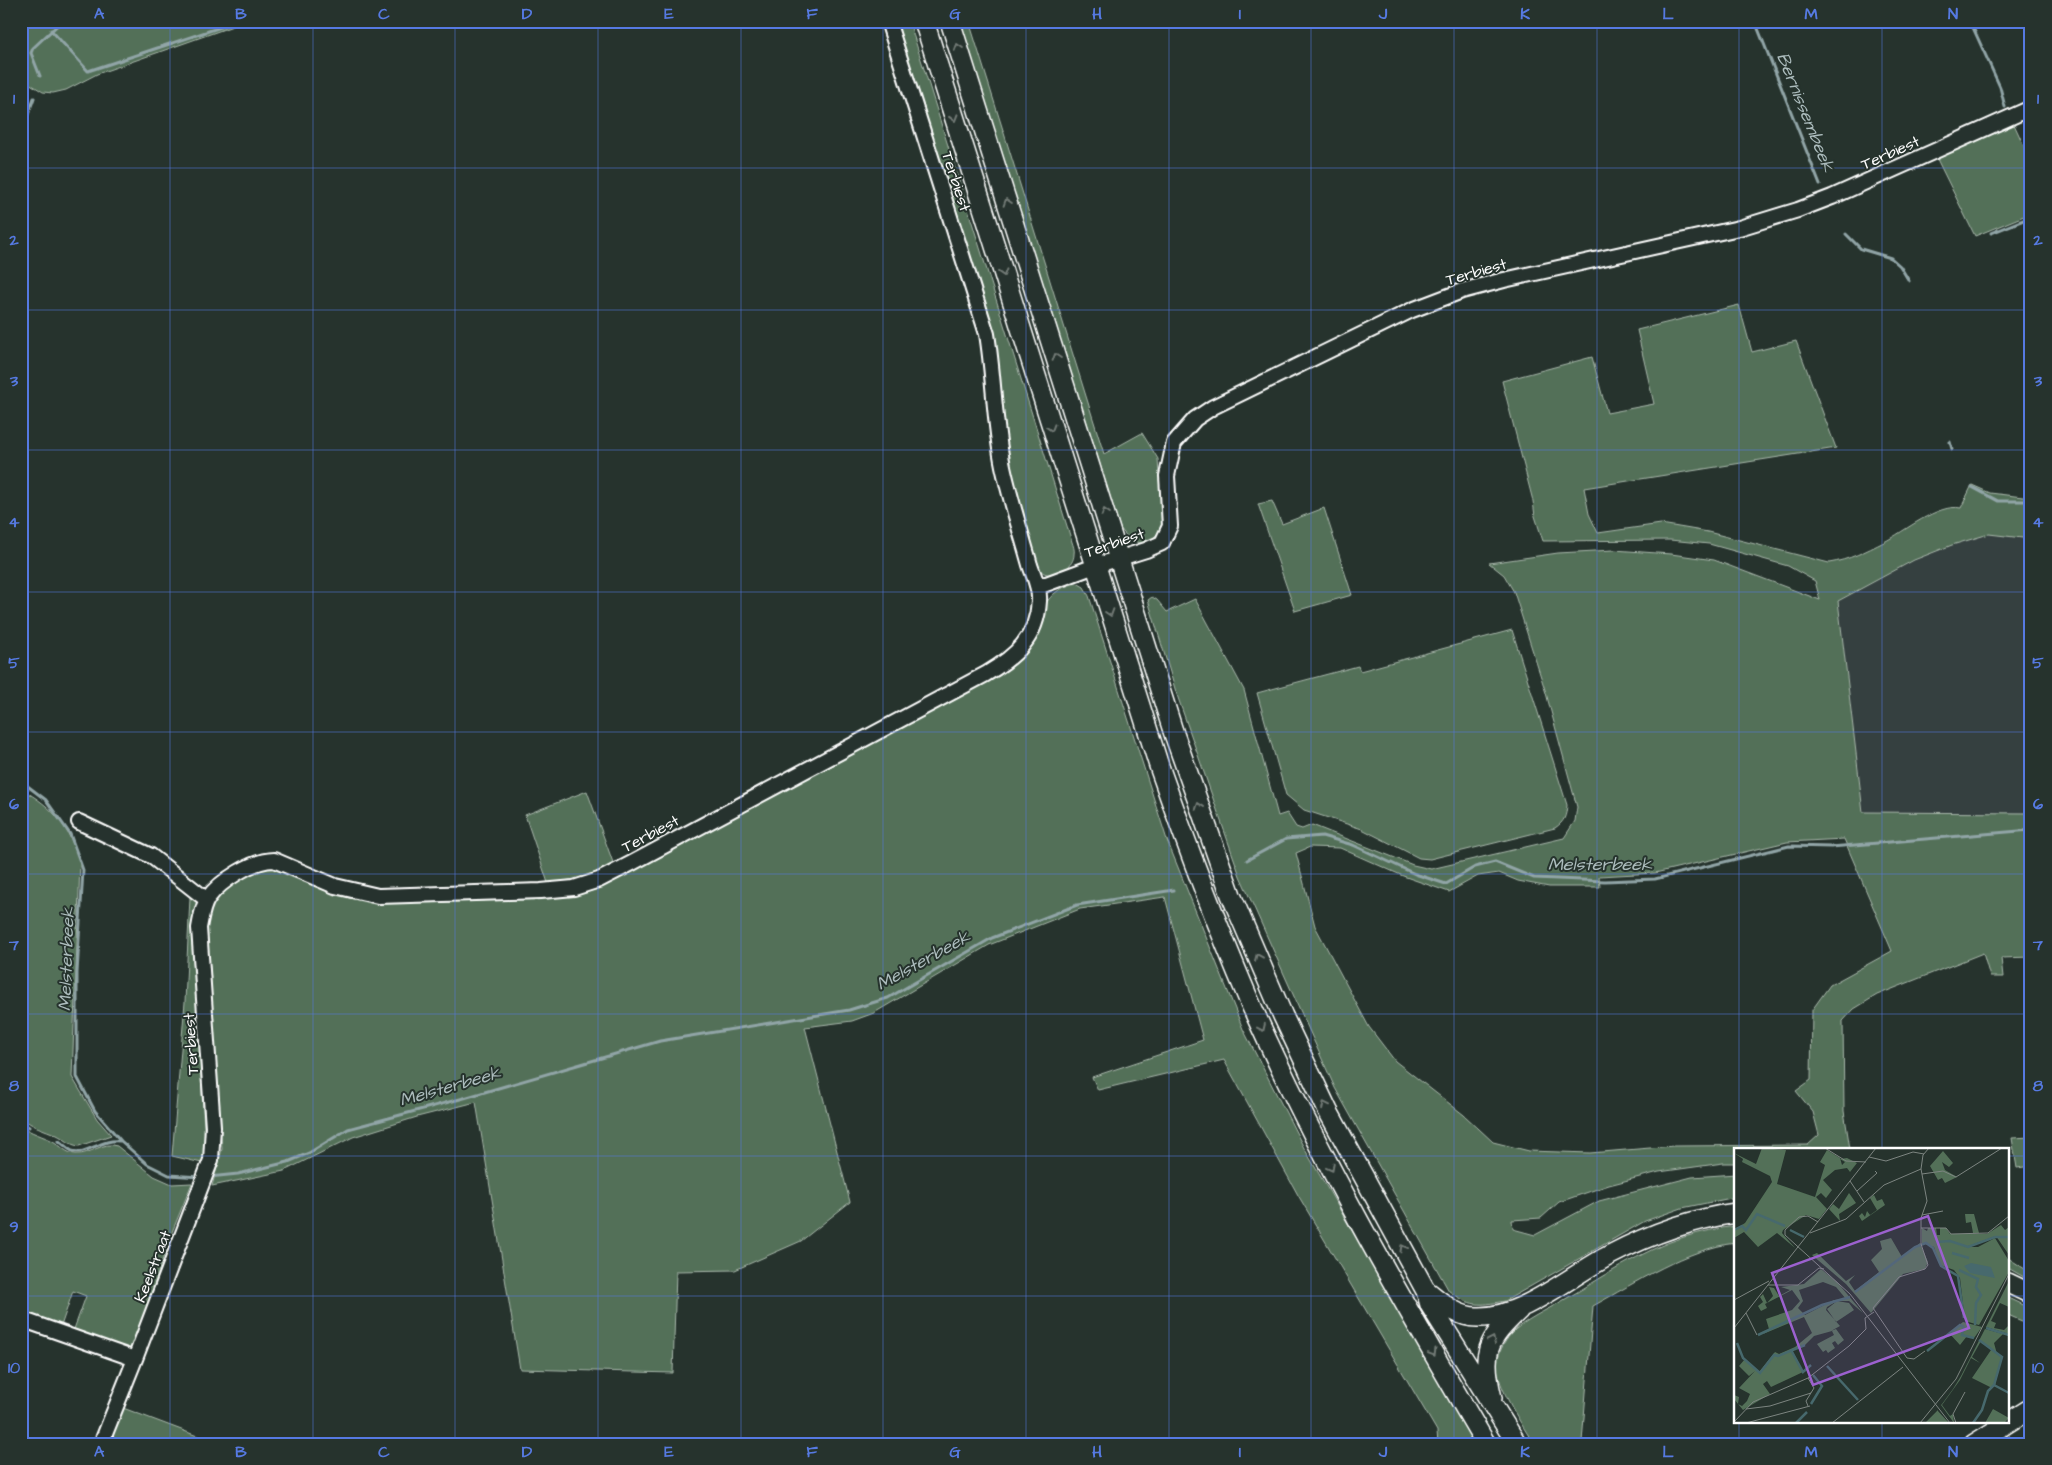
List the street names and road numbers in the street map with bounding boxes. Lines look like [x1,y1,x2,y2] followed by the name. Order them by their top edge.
[1858,130,1924,176] street label: Terbiest
[936,148,976,215] street label: Terbiest
[1443,253,1510,291] street label: Terbiest
[1081,522,1148,563] street label: Terbiest
[618,809,683,858] street label: Terbiest
[178,1012,204,1076] street label: Terbiest
[129,1227,177,1306] street label: Keelstraat

